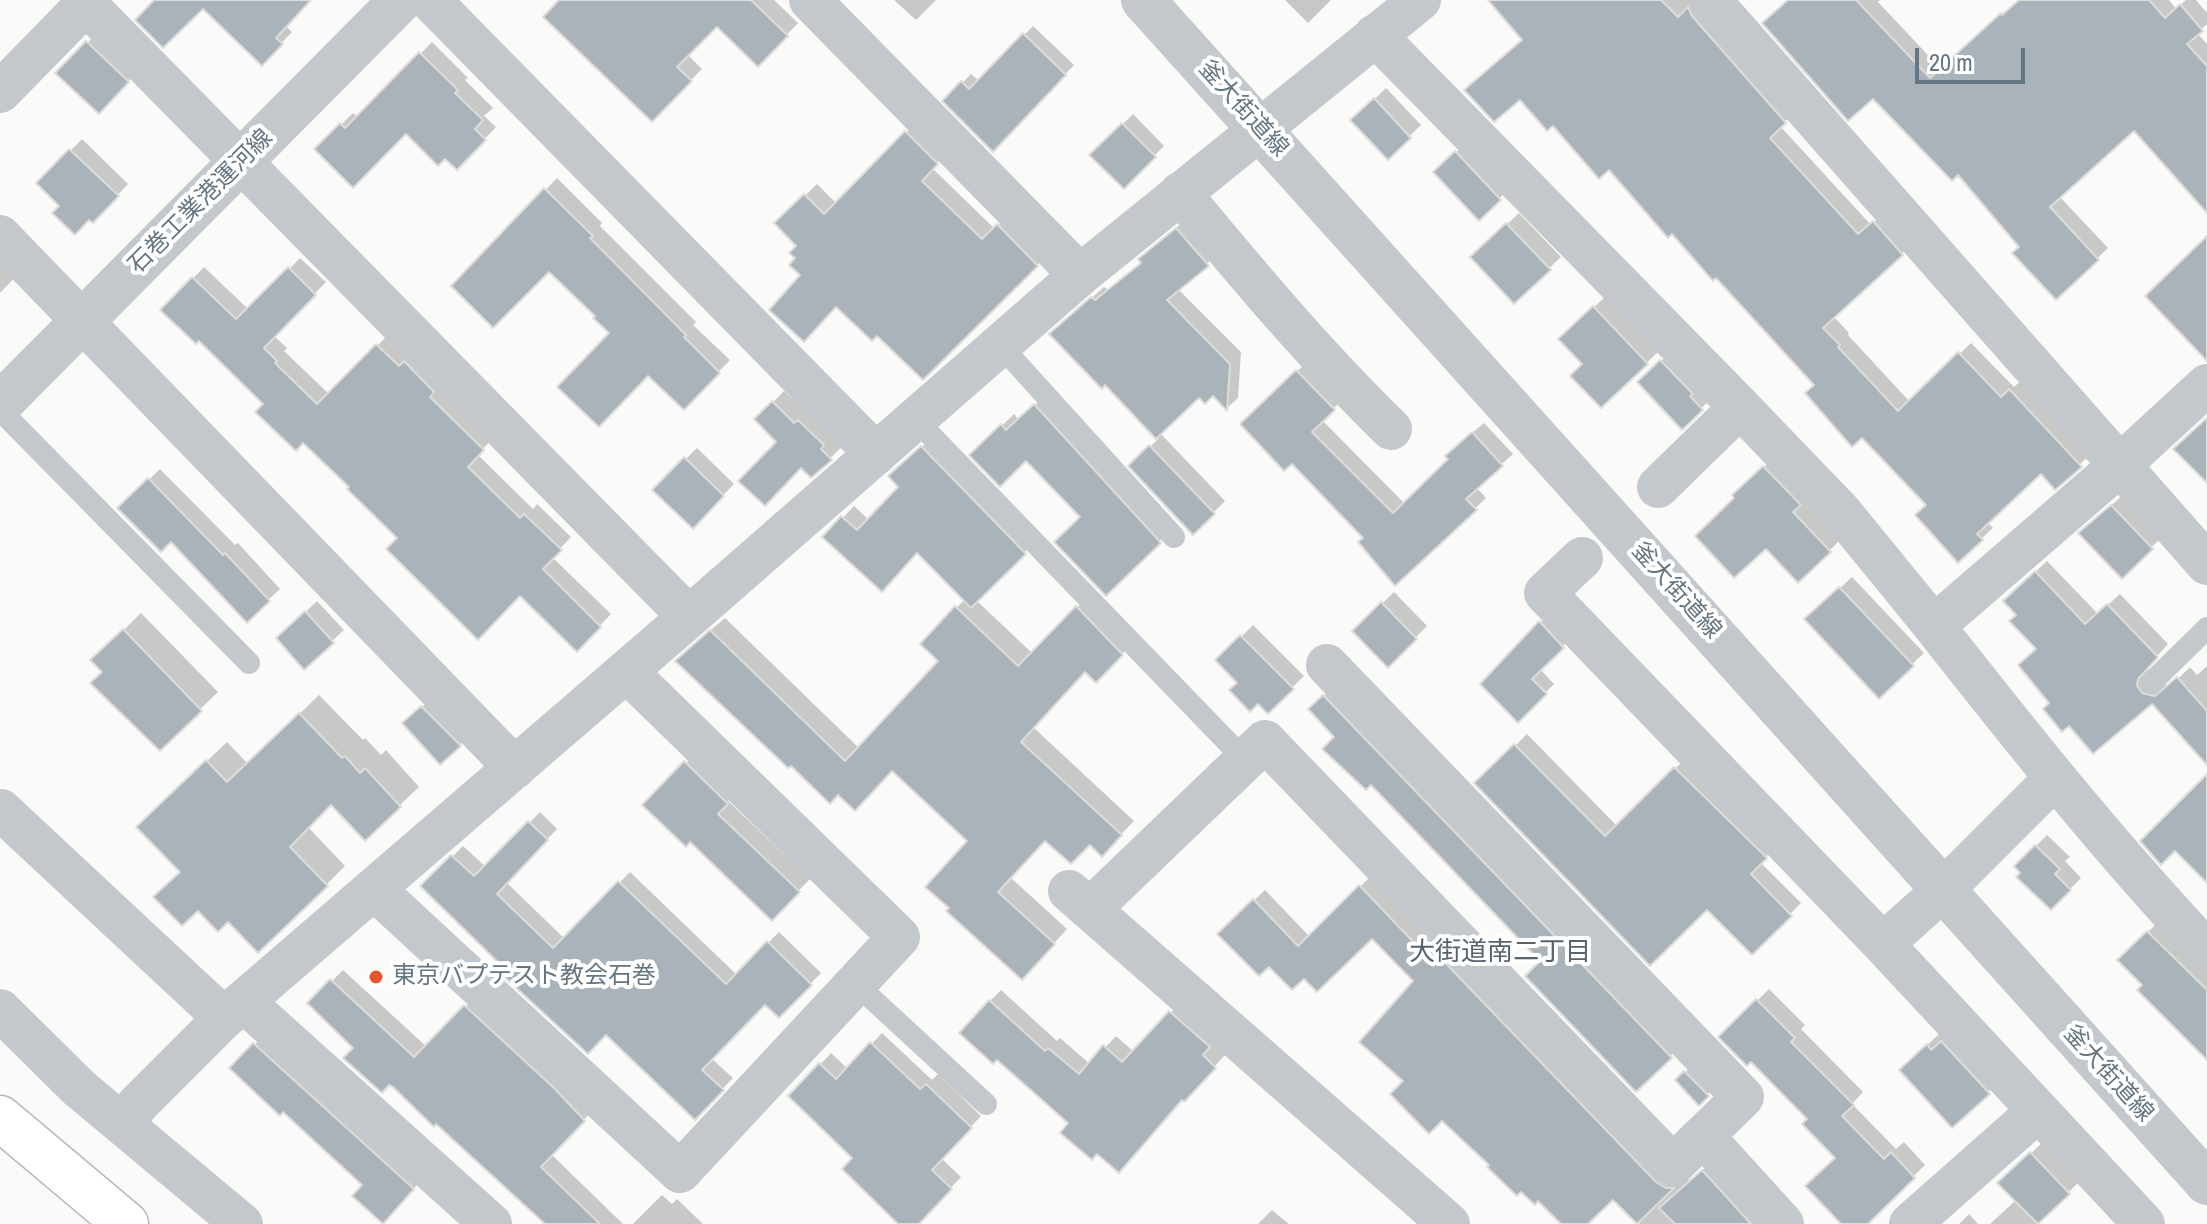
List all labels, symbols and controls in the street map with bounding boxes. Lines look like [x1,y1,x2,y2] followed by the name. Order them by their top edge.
[1919,32,2029,82] scale bar
[1929,46,1973,78] text: 20 m
[1192,55,1294,163] street label: 釜大街道線
[123,124,279,280] street label: 石巻工業港運河線
[1625,537,1727,645] street label: 釜大街道線
[1409,937,1591,969] district label: 大街道南二丁目
[392,963,656,991] place label: 東京バプテスト教会石巻
[367,968,385,986] marker: 東京バプテスト教会石巻
[2057,1020,2159,1128] street label: 釜大街道線

